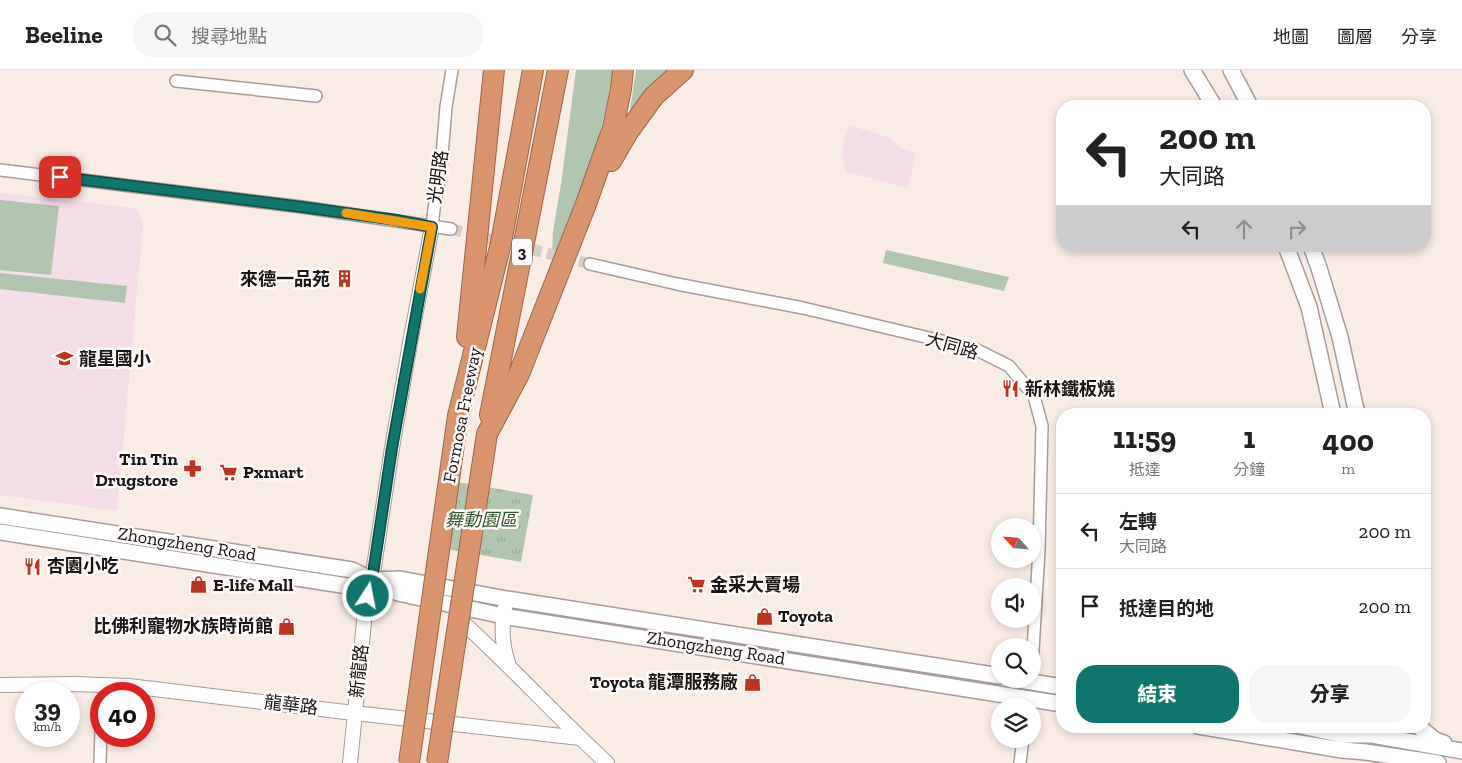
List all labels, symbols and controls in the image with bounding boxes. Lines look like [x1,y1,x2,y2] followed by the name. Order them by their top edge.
[133,12,483,57] search box
[25,20,103,49] text: Beeline
[151,21,179,49] icon: search
[191,25,267,48] text: 搜尋地點
[1273,26,1309,48] text: 地圖
[1337,26,1373,48] text: 圖層
[1401,26,1437,48] text: 分享
[1159,116,1255,158] text: 200 m
[1076,120,1141,185] icon: left
[423,149,453,205] street label: 光明路
[39,156,81,198] pin
[46,163,74,191] icon: arrive
[1159,163,1225,190] text: 大同路
[1177,215,1205,243] icon: left
[1230,215,1258,243] icon: ahead
[1283,215,1311,243] icon: right
[512,238,532,266] road number: 3
[240,268,330,290] place label: 來德一品苑
[334,269,354,289] building icon: 來德一品苑
[923,328,981,364] street label: 大同路
[438,345,486,485] street label: Formosa Freeway
[79,348,151,370] place label: 龍星國小
[55,349,75,369] school or university icon: 龍星國小
[1025,378,1115,400] place label: 新林鐵板燒
[1001,379,1021,399] restaurant icon: 新林鐵板燒
[1113,420,1176,456] text: 11:59
[1243,420,1255,456] text: 1
[1322,423,1374,459] text: 400
[95,448,178,491] place label: Tin Tin Drugstore
[182,459,202,479] pharmacy icon: Tin Tin Drugstore
[1341,459,1355,478] text: m
[1129,460,1161,479] text: 抵達
[1233,460,1265,479] text: 分鐘
[243,461,304,483] place label: Pxmart
[219,462,239,482] supermarket icon: Pxmart
[445,509,519,531] park label: 舞動園區
[1119,510,1157,533] text: 左轉
[1076,517,1104,545] icon: left
[991,518,1041,568] north arrow
[991,518,1041,748] map controls
[1359,520,1411,543] text: 200 m
[116,522,258,566] street label: Zhongzheng Road
[1119,537,1167,556] text: 大同路
[47,555,119,577] place label: 杏園小吃
[23,556,43,576] restaurant icon: 杏園小吃
[341,569,393,621] position arrow
[213,574,293,596] place label: E-life Mall
[710,574,800,596] place label: 金采大賣場
[189,575,209,595] shop icon: E-life Mall
[686,575,706,595] supermarket icon: 金采大賣場
[991,578,1041,628] button: sound
[1076,592,1104,620] icon: arrive
[1359,595,1411,618] text: 200 m
[1119,597,1214,620] text: 抵達目的地
[778,605,833,627] place label: Toyota
[754,606,774,626] shop icon: Toyota
[93,615,273,637] place label: 比佛利寵物水族時尚館
[277,616,297,636] shop icon: 比佛利寵物水族時尚館
[645,626,787,670] street label: Zhongzheng Road
[991,638,1041,688] button: search
[345,643,373,699] street label: 新龍路
[1076,665,1239,723] button: 結束
[1249,665,1411,723] button: 分享
[590,671,738,693] place label: Toyota 龍潭服務廠
[742,672,762,692] shop icon: Toyota 龍潭服務廠
[90,682,155,747] speed limit sign: 40
[263,691,319,719] street label: 龍華路
[34,693,61,723] text: 39
[991,698,1041,748] button: layers
[34,720,61,734] text: km/h

